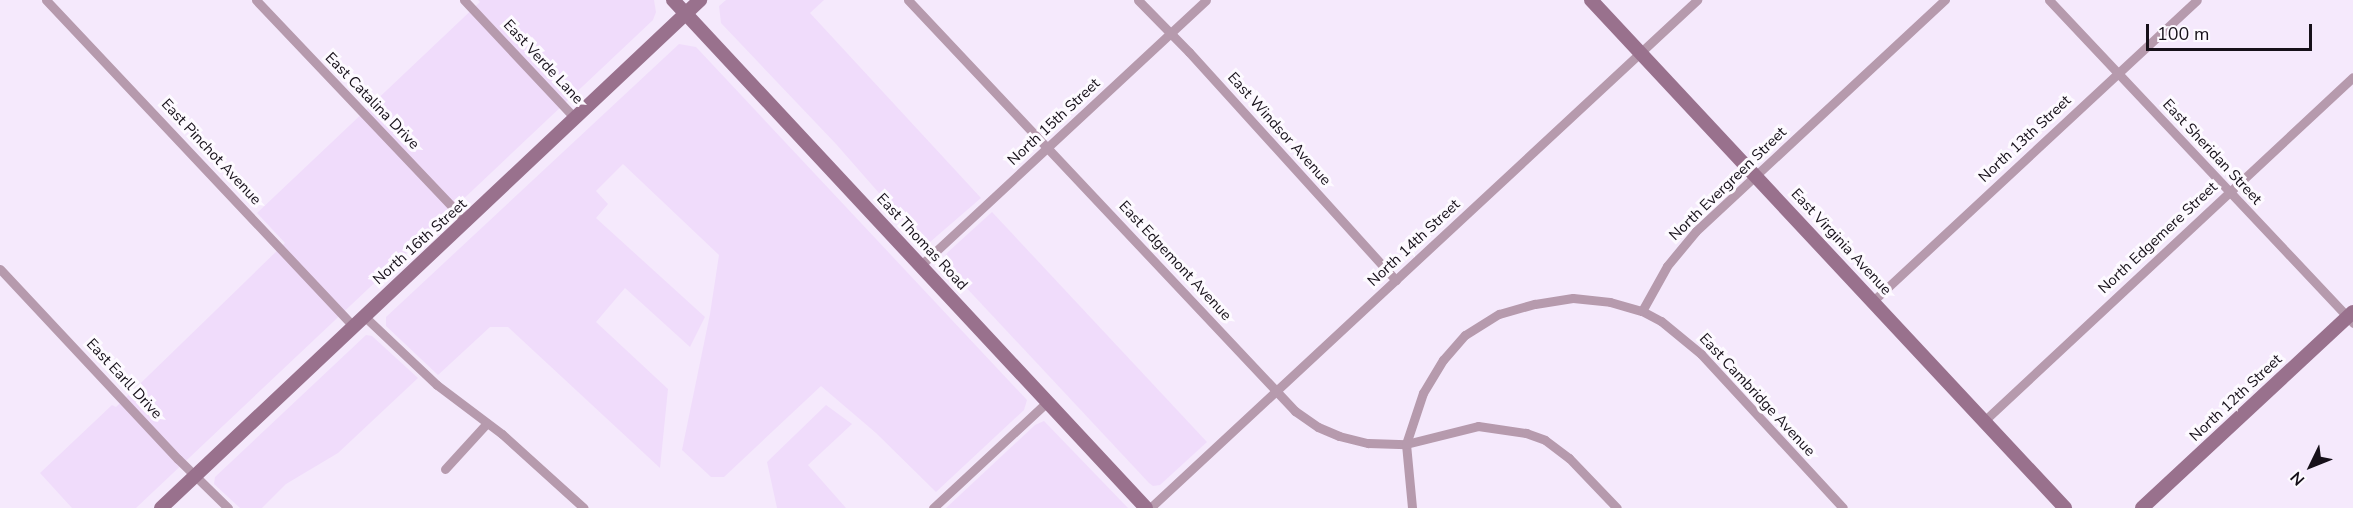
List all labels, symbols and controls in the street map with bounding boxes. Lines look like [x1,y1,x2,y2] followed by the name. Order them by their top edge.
[2149,12,2316,50] scale bar
[499,16,587,108] street label: East Verde Lane
[2157,22,2209,46] text: 100 m
[321,49,423,153] street label: East Catalina Drive
[1223,69,1335,189] street label: East Windsor Avenue
[1004,75,1104,169] street label: North 15th Street
[1975,92,2075,186] street label: North 13th Street
[157,95,265,209] street label: East Pinchot Avenue
[2159,96,2265,208] street label: East Sheridan Street
[1666,123,1790,245] street label: North Evergreen Street
[2095,178,2221,298] street label: North Edgemere Street
[1787,185,1895,299] street label: East Virginia Avenue
[873,190,971,294] street label: East Thomas Road
[370,195,470,289] street label: North 16th Street
[1364,196,1464,290] street label: North 14th Street
[1115,197,1235,325] street label: East Edgemont Avenue
[1695,330,1819,460] street label: East Cambridge Avenue
[82,335,166,423] street label: East Earll Drive
[2186,351,2286,445] street label: North 12th Street
[2281,436,2341,496] north arrow
[2286,466,2310,490] text: N

